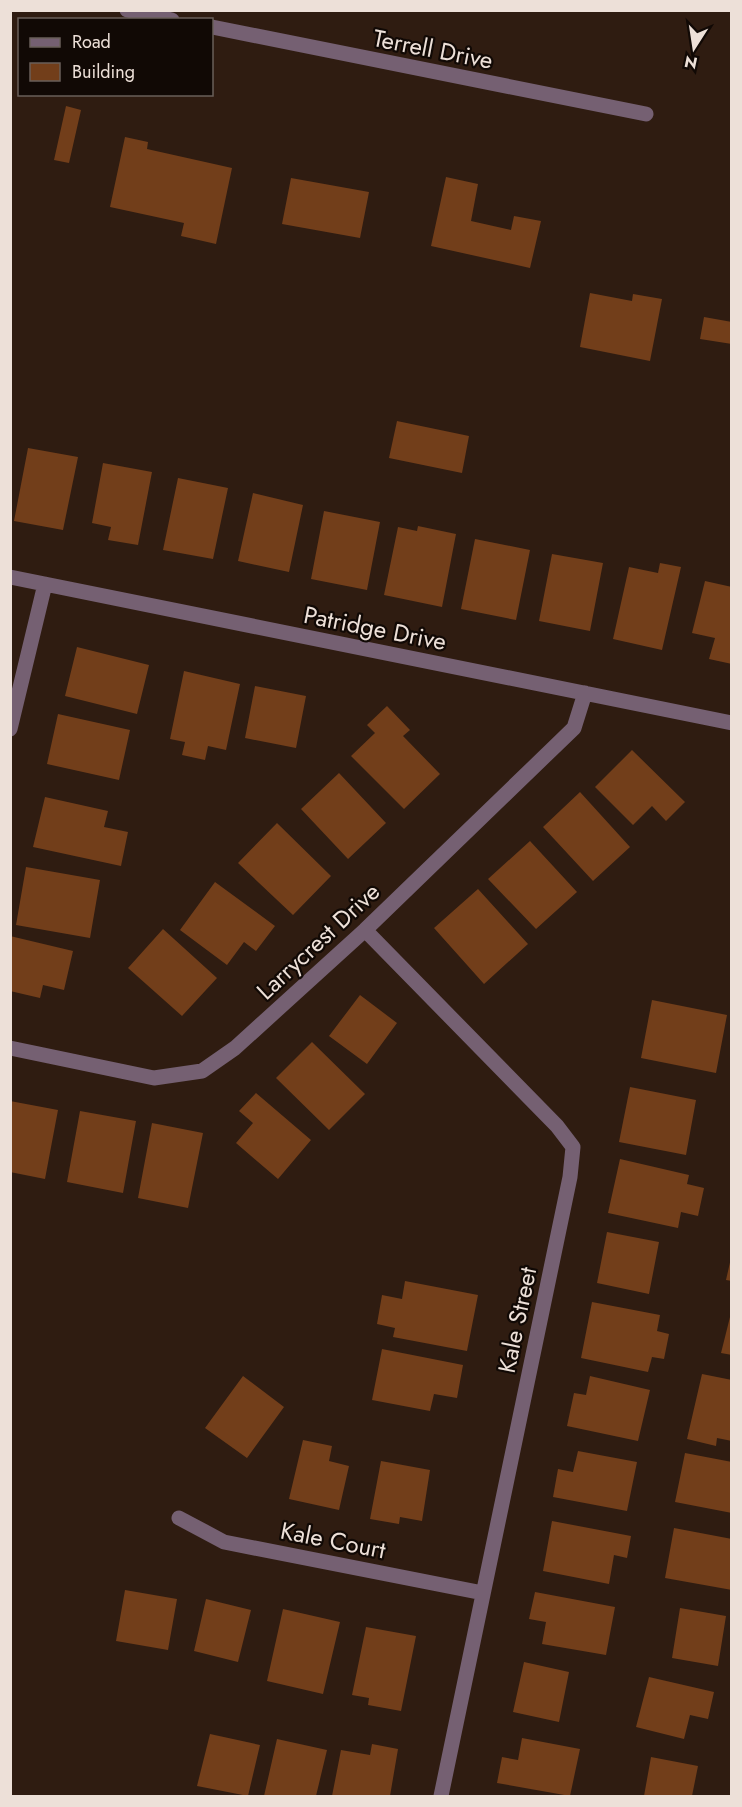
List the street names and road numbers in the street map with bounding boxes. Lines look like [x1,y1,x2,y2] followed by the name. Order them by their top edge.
[370,20,496,78] street label: Terrell Drive
[301,597,449,659] street label: Patridge Drive
[248,875,388,1007] street label: Larrycrest Drive
[489,1264,545,1376] street label: Kale Street
[277,1513,389,1567] street label: Kale Court

